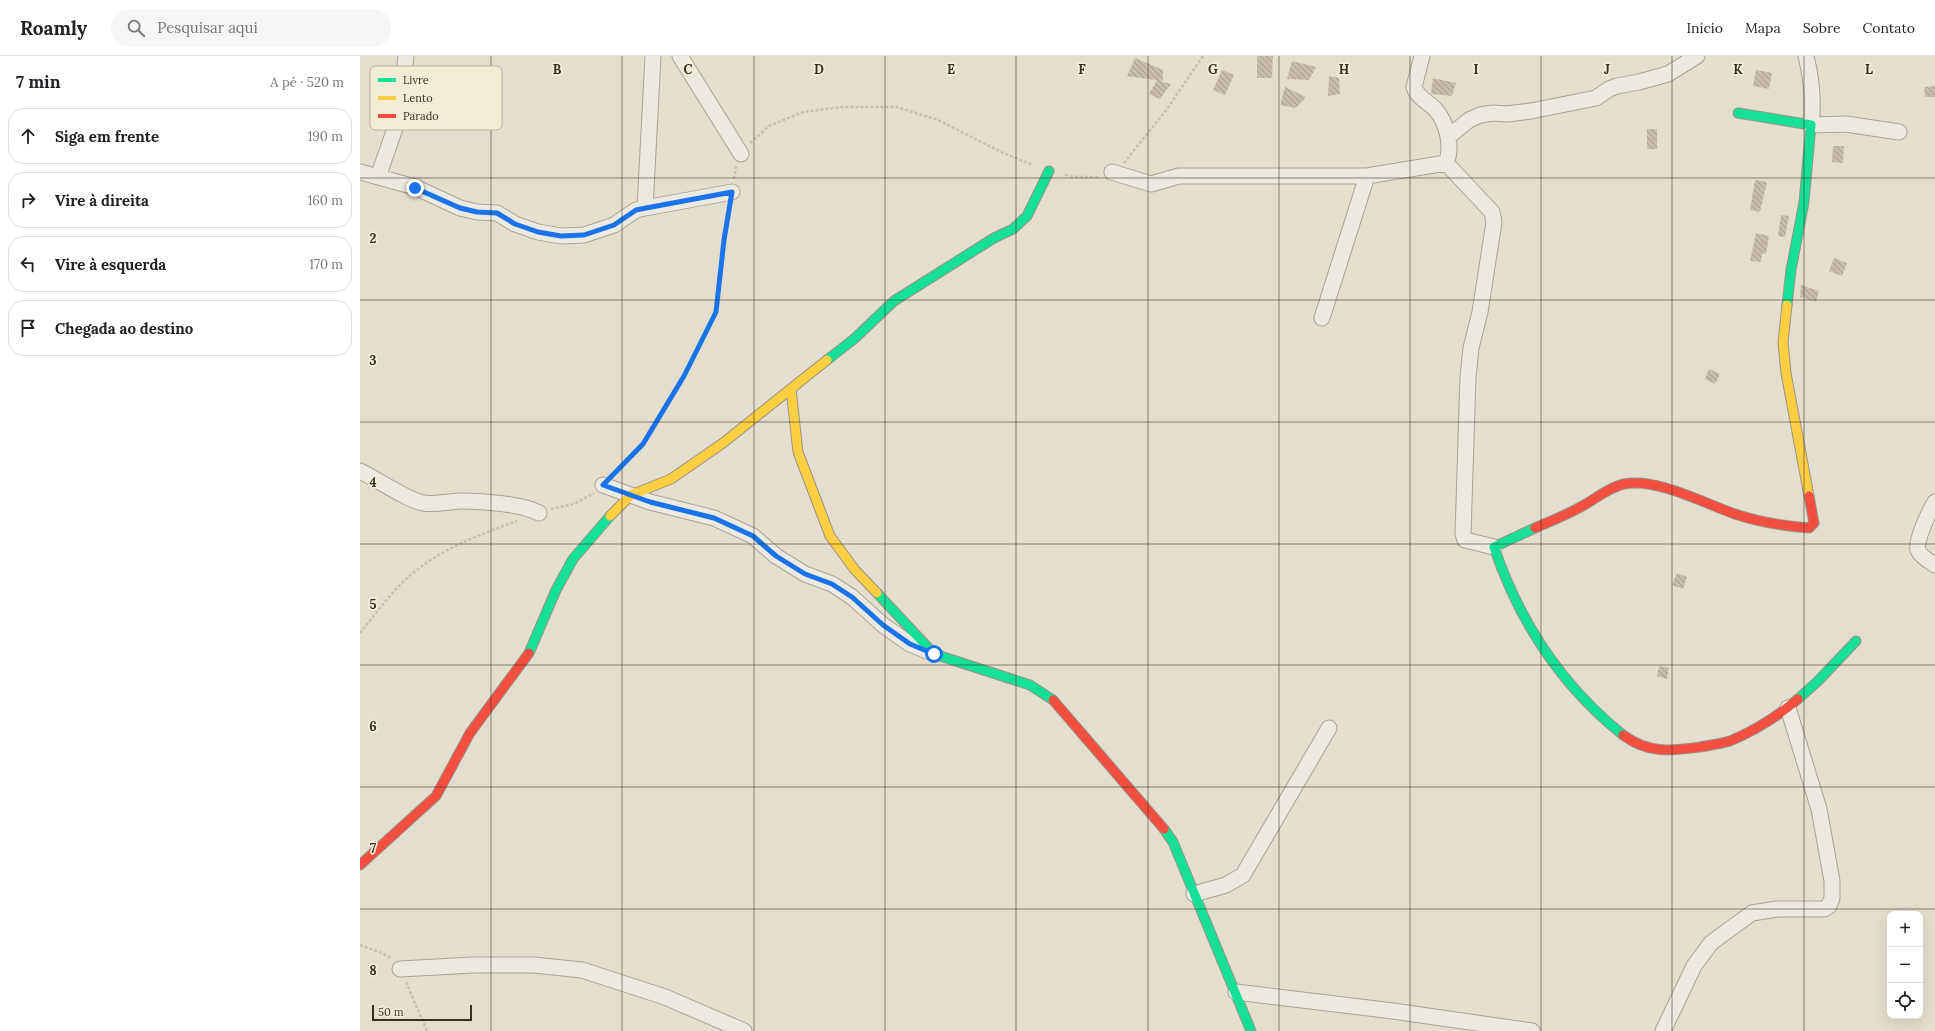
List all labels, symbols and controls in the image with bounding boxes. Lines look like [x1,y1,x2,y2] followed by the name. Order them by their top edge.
[111,10,391,46] search box
[20,16,87,40] text: Roamly
[125,17,147,39] icon: search
[157,18,258,37] text: Pesquisar aqui
[1686,19,1723,37] text: Início
[1745,19,1781,37] text: Mapa
[1803,19,1841,37] text: Sobre
[1863,19,1915,37] text: Contato
[553,61,562,78] text: B
[684,61,693,78] text: C
[814,61,824,78] text: D
[947,61,955,78] text: E
[1078,61,1086,78] text: F
[1208,61,1218,78] text: G
[1339,61,1349,78] text: H
[1473,61,1479,78] text: I
[1604,61,1610,78] text: J
[1733,61,1743,78] text: K
[1865,61,1873,78] text: L
[370,66,502,130] legend
[16,71,61,93] text: 7 min
[403,73,429,87] text: Livre
[270,74,344,91] text: A pé · 520 m
[403,91,433,105] text: Lento
[403,109,439,123] text: Parado
[17,125,39,147] icon: ahead
[55,127,159,146] text: Siga em frente
[308,128,343,145] text: 190 m
[406,179,424,197] route end
[17,189,39,211] icon: right
[55,191,149,210] text: Vire à direita
[308,192,343,209] text: 160 m
[370,230,377,247] text: 2
[17,253,39,275] icon: left
[55,255,166,274] text: Vire à esquerda
[309,256,343,273] text: 170 m
[17,317,39,339] icon: arrive
[55,319,193,338] text: Chegada ao destino
[369,352,377,369] text: 3
[369,474,377,491] text: 4
[369,596,377,613] text: 5
[925,645,943,663] route start
[369,718,377,735] text: 6
[370,840,376,857] text: 7
[1887,911,1923,1019] map controls
[1887,911,1923,947] button: +
[1887,947,1923,983] button: −
[369,962,377,979] text: 8
[1887,983,1923,1019] button: locate
[372,1003,472,1022] scale bar
[378,1005,404,1019] text: 50 m

